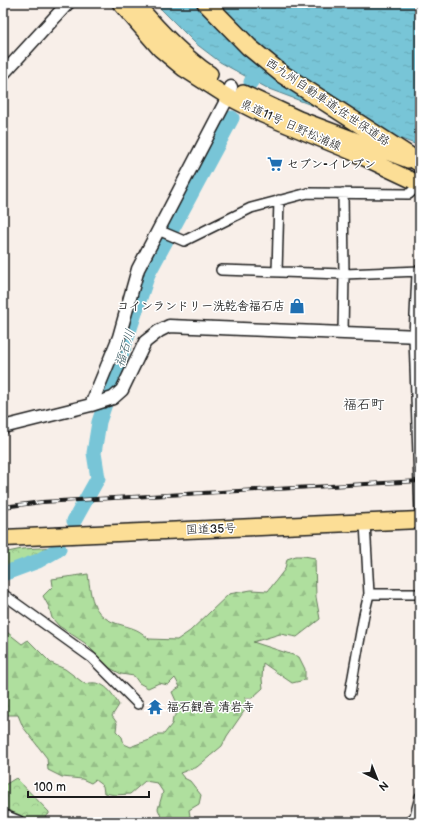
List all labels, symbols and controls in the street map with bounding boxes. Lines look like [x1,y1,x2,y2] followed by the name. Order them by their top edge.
[263,55,393,150] street label: 西九州自動車道;佐世保道路
[238,97,343,154] street label: 県道11号 日野松浦線
[266,155,284,173] supermarket icon: セブン-イレブン
[287,157,376,172] place label: セブン-イレブン
[288,297,306,315] shop icon: コインランドリー洗乾舎福石店
[117,299,285,314] place label: コインランドリー洗乾舎福石店
[111,327,139,369] water label: 福石川
[343,396,385,413] district label: 福石町
[186,521,236,538] street label: 国道35号
[146,698,164,716] temple icon: 福石観音 清岩寺
[167,700,254,715] place label: 福石観音 清岩寺
[357,759,397,799] north arrow
[28,773,149,799] scale bar
[376,778,391,794] text: N
[34,780,66,795] text: 100 m

